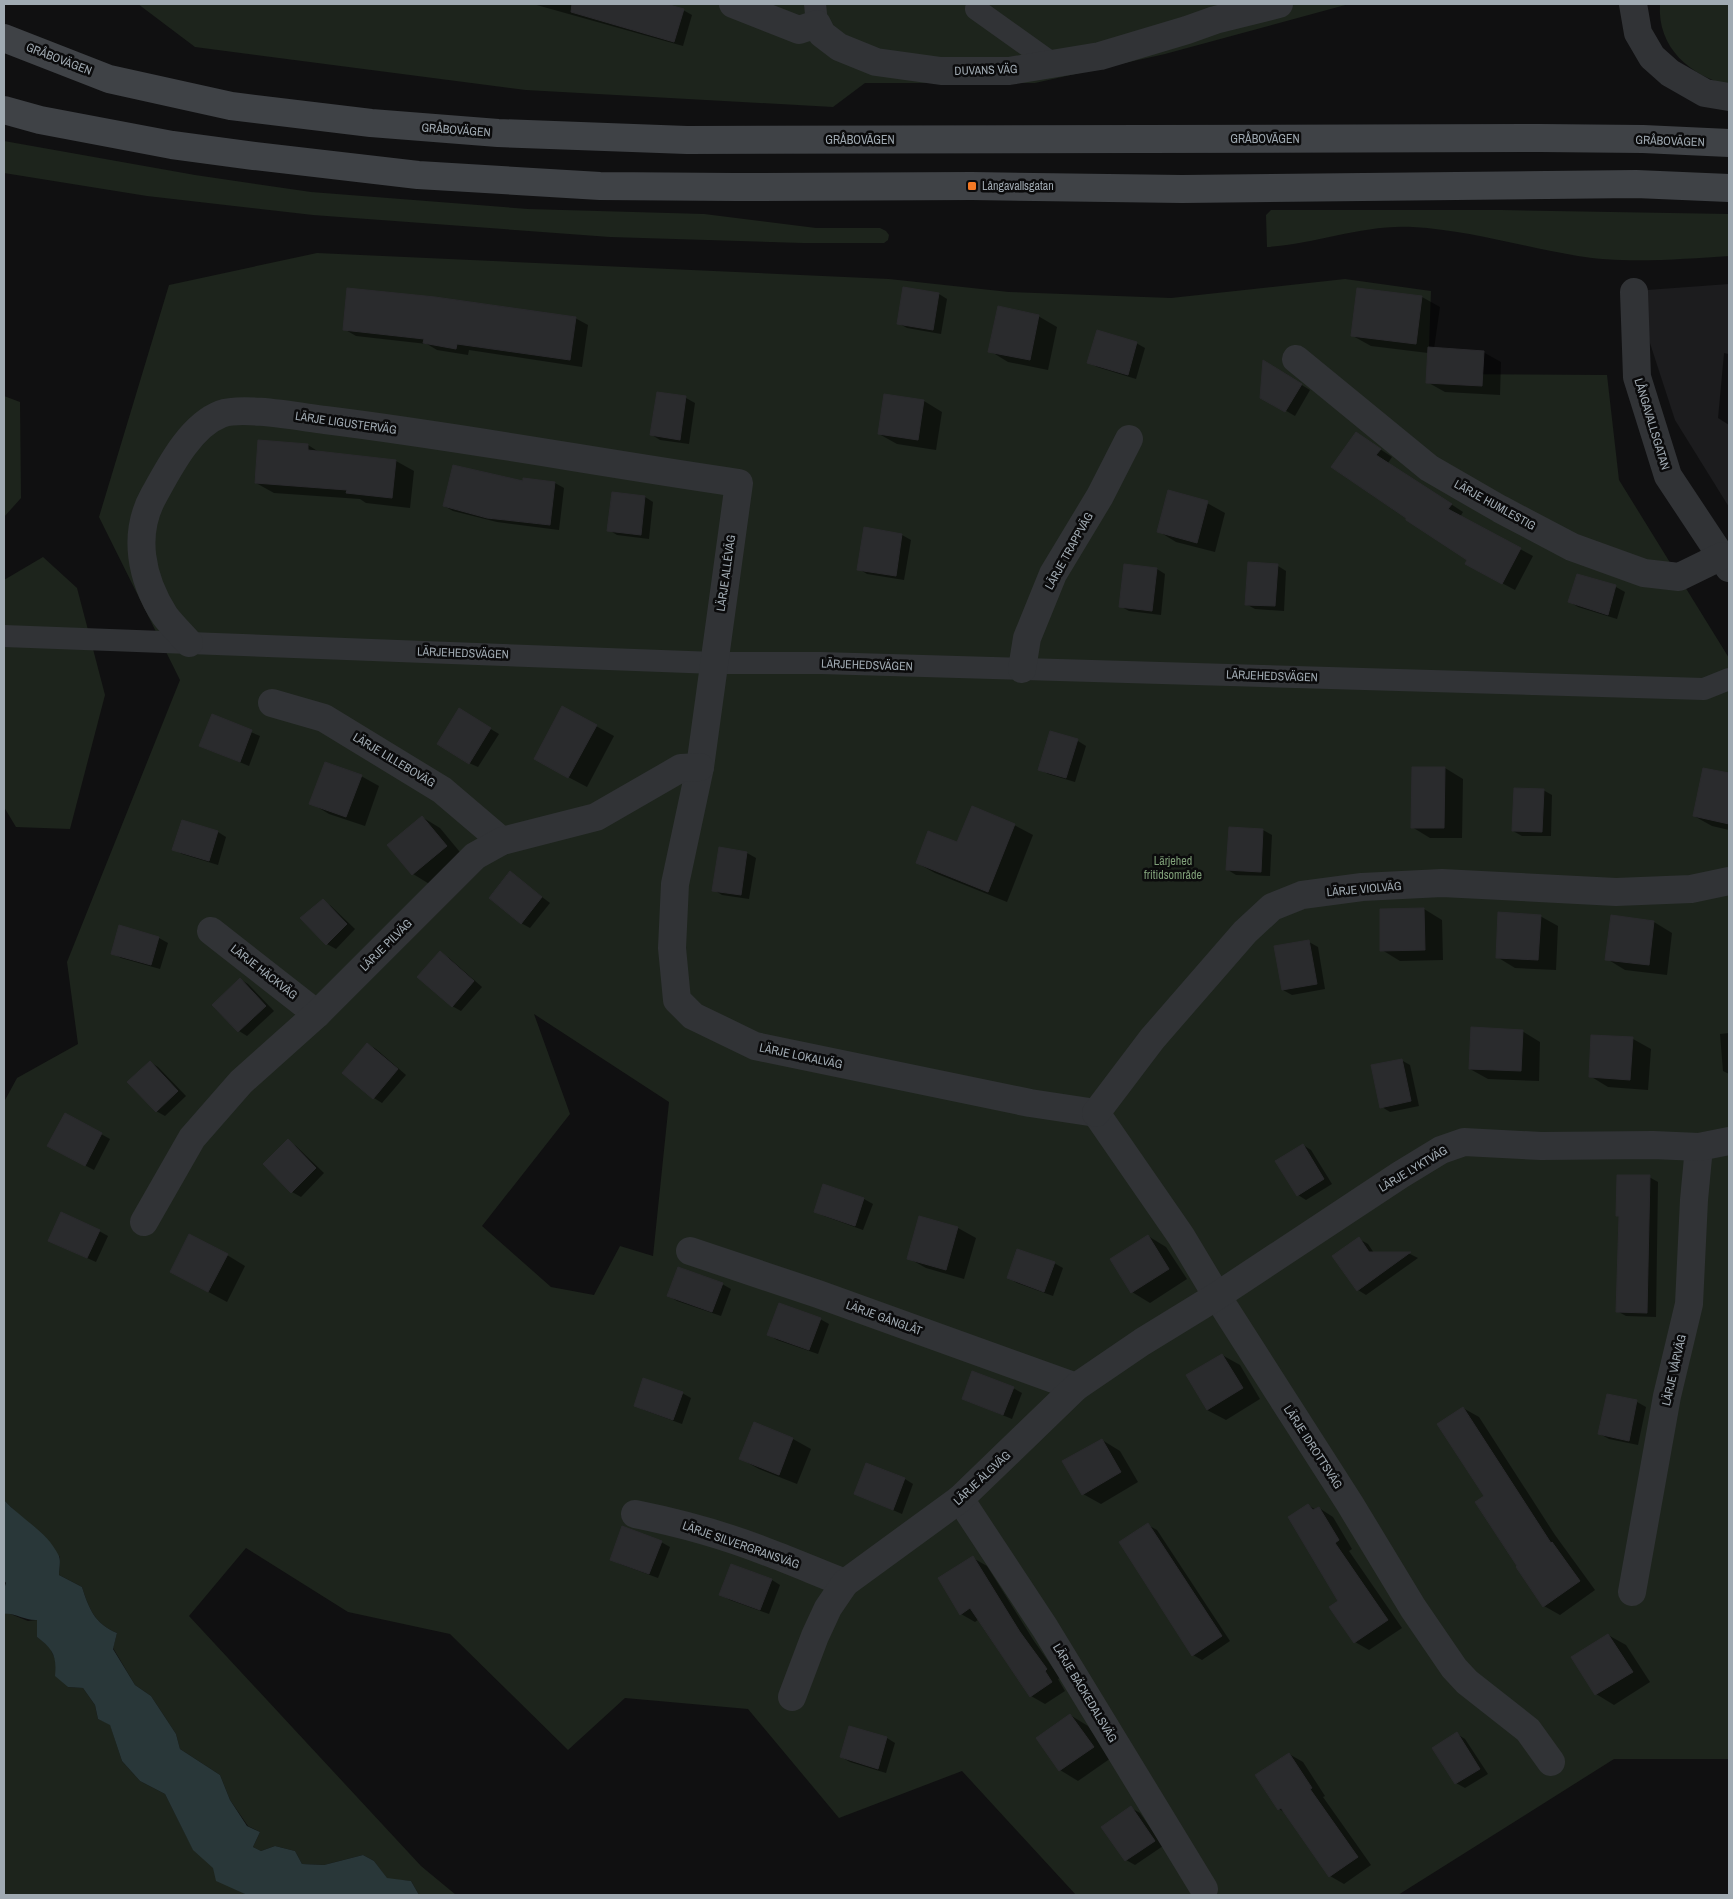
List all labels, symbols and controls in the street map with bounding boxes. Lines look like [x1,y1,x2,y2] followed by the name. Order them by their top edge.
[24,39,94,79] street label: GRÅBOVÄGEN
[954,61,1018,79] street label: DUVANS VÄG
[421,120,491,140] street label: GRÅBOVÄGEN
[1230,131,1300,147] street label: GRÅBOVÄGEN
[825,132,895,148] street label: GRÅBOVÄGEN
[1635,132,1705,150] street label: GRÅBOVÄGEN
[982,178,1054,194] place label: Långavallsgatan
[966,180,978,192] marker: Långavallsgatan
[1630,376,1674,472] street label: LÅNGAVALLSGATAN
[294,408,398,438] street label: LÄRJE LIGUSTERVÄG
[1451,476,1539,534] street label: LÄRJE HUMLESTIG
[1041,509,1097,593] street label: LÄRJE TRAPPVÄG
[713,534,739,612] street label: LÄRJE ALLÉVÄG
[417,643,509,663] street label: LÄRJEHEDSVÄGEN
[821,655,913,675] street label: LÄRJEHEDSVÄGEN
[1226,666,1318,686] street label: LÄRJEHEDSVÄGEN
[350,729,438,791] street label: LÄRJE LILLEBOVÄG
[1144,853,1202,883] park label: Lärjehed fritidsområde
[1326,878,1402,900] street label: LÄRJE VIOLVÄG
[356,915,416,975] street label: LÄRJE PILVÄG
[227,941,301,1003] street label: LÄRJE HÄCKVÄG
[758,1039,844,1073] street label: LÄRJE LOKALVÄG
[1376,1142,1450,1196] street label: LÄRJE LYKTVÄG
[844,1297,924,1339] street label: LÄRJE GÅNGLÅT
[1658,1333,1690,1407] street label: LÄRJE VÅRVÄG
[1280,1402,1346,1492] street label: LÄRJE IDROTTSVÄG
[950,1447,1014,1509] street label: LÄRJE ÄLGVÄG
[680,1517,802,1573] street label: LÄRJE SILVERGRANSVÄG
[1049,1641,1121,1745] street label: LÄRJE BÄCKEDALSVÄG

